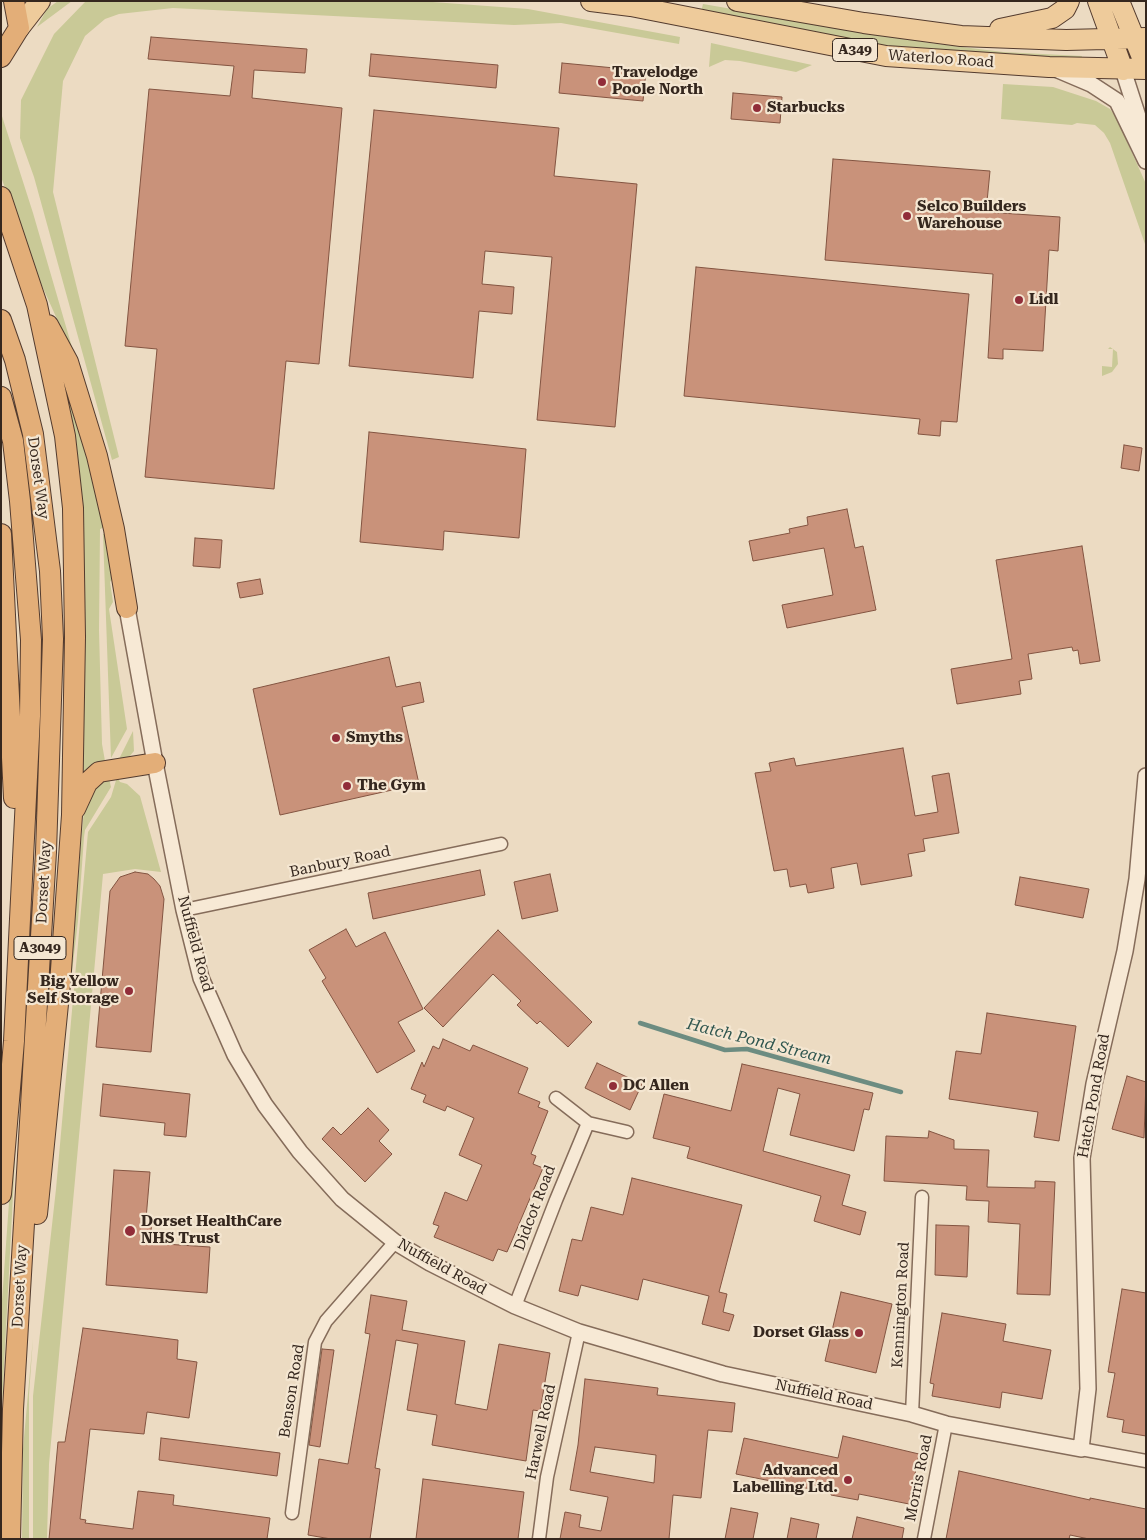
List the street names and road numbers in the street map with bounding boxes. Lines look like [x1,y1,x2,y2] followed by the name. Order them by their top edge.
[832,38,878,62] road number: A349
[887,46,995,72] street label: Waterloo Road
[23,436,53,520] street label: Dorset Way
[33,840,55,924] street label: Dorset Way
[288,843,392,881] street label: Banbury Road
[173,894,217,994] street label: Nuffield Road
[14,936,66,960] road number: A3049
[1074,1032,1114,1160] street label: Hatch Pond Road
[511,1163,559,1253] street label: Didcot Road
[394,1235,490,1299] street label: Nuffield Road
[889,1241,913,1369] street label: Kennington Road
[9,1244,31,1328] street label: Dorset Way
[276,1343,308,1439] street label: Benson Road
[774,1376,874,1414] street label: Nuffield Road
[522,1383,560,1481] street label: Harwell Road
[902,1433,936,1523] street label: Morris Road

